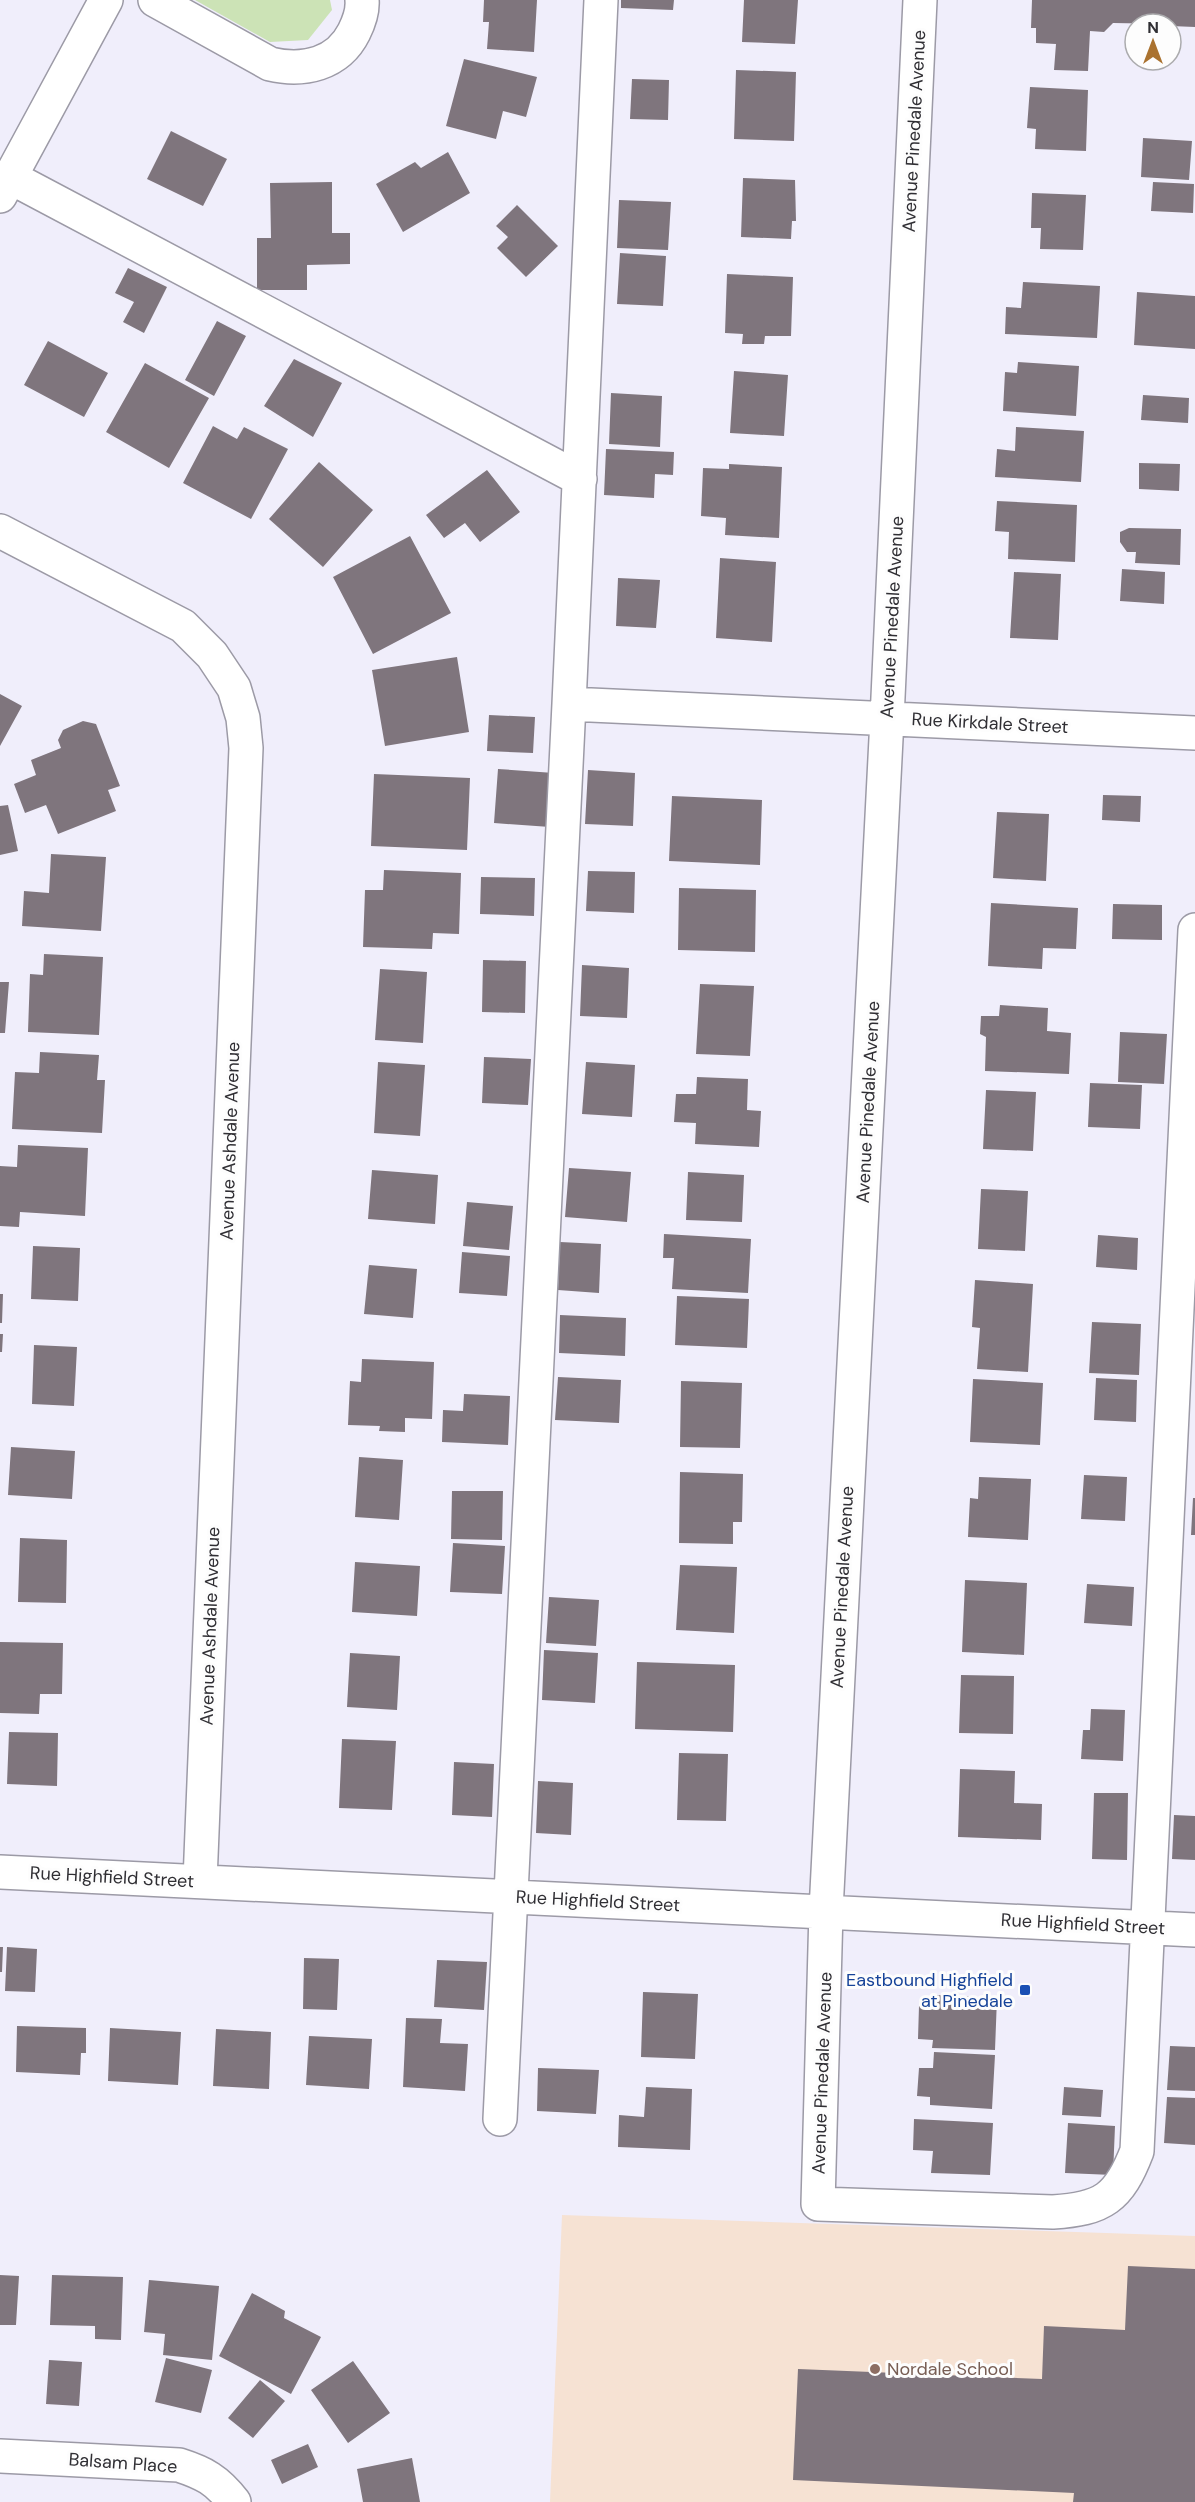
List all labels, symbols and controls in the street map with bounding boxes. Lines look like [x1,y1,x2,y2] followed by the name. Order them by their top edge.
[1123,12,1183,72] north arrow
[1147,17,1159,38] text: N
[897,29,931,233] street label: Avenue Pinedale Avenue
[875,515,909,719] street label: Avenue Pinedale Avenue
[911,707,1069,739] street label: Rue Kirkdale Street
[851,1000,885,1204] street label: Avenue Pinedale Avenue
[215,1041,245,1241] street label: Avenue Ashdale Avenue
[825,1485,859,1689] street label: Avenue Pinedale Avenue
[195,1526,225,1726] street label: Avenue Ashdale Avenue
[29,1861,195,1893] street label: Rue Highfield Street
[515,1885,681,1917] street label: Rue Highfield Street
[1000,1908,1166,1940] street label: Rue Highfield Street
[846,1968,1013,2013] place label: Eastbound Highfield at Pinedale
[806,1971,838,2175] street label: Avenue Pinedale Avenue
[1018,1983,1032,1997] marker: Eastbound Highfield at Pinedale
[887,2357,1013,2381] place label: Nordale School
[868,2362,882,2376] marker: Nordale School
[68,2447,178,2479] street label: Balsam Place

